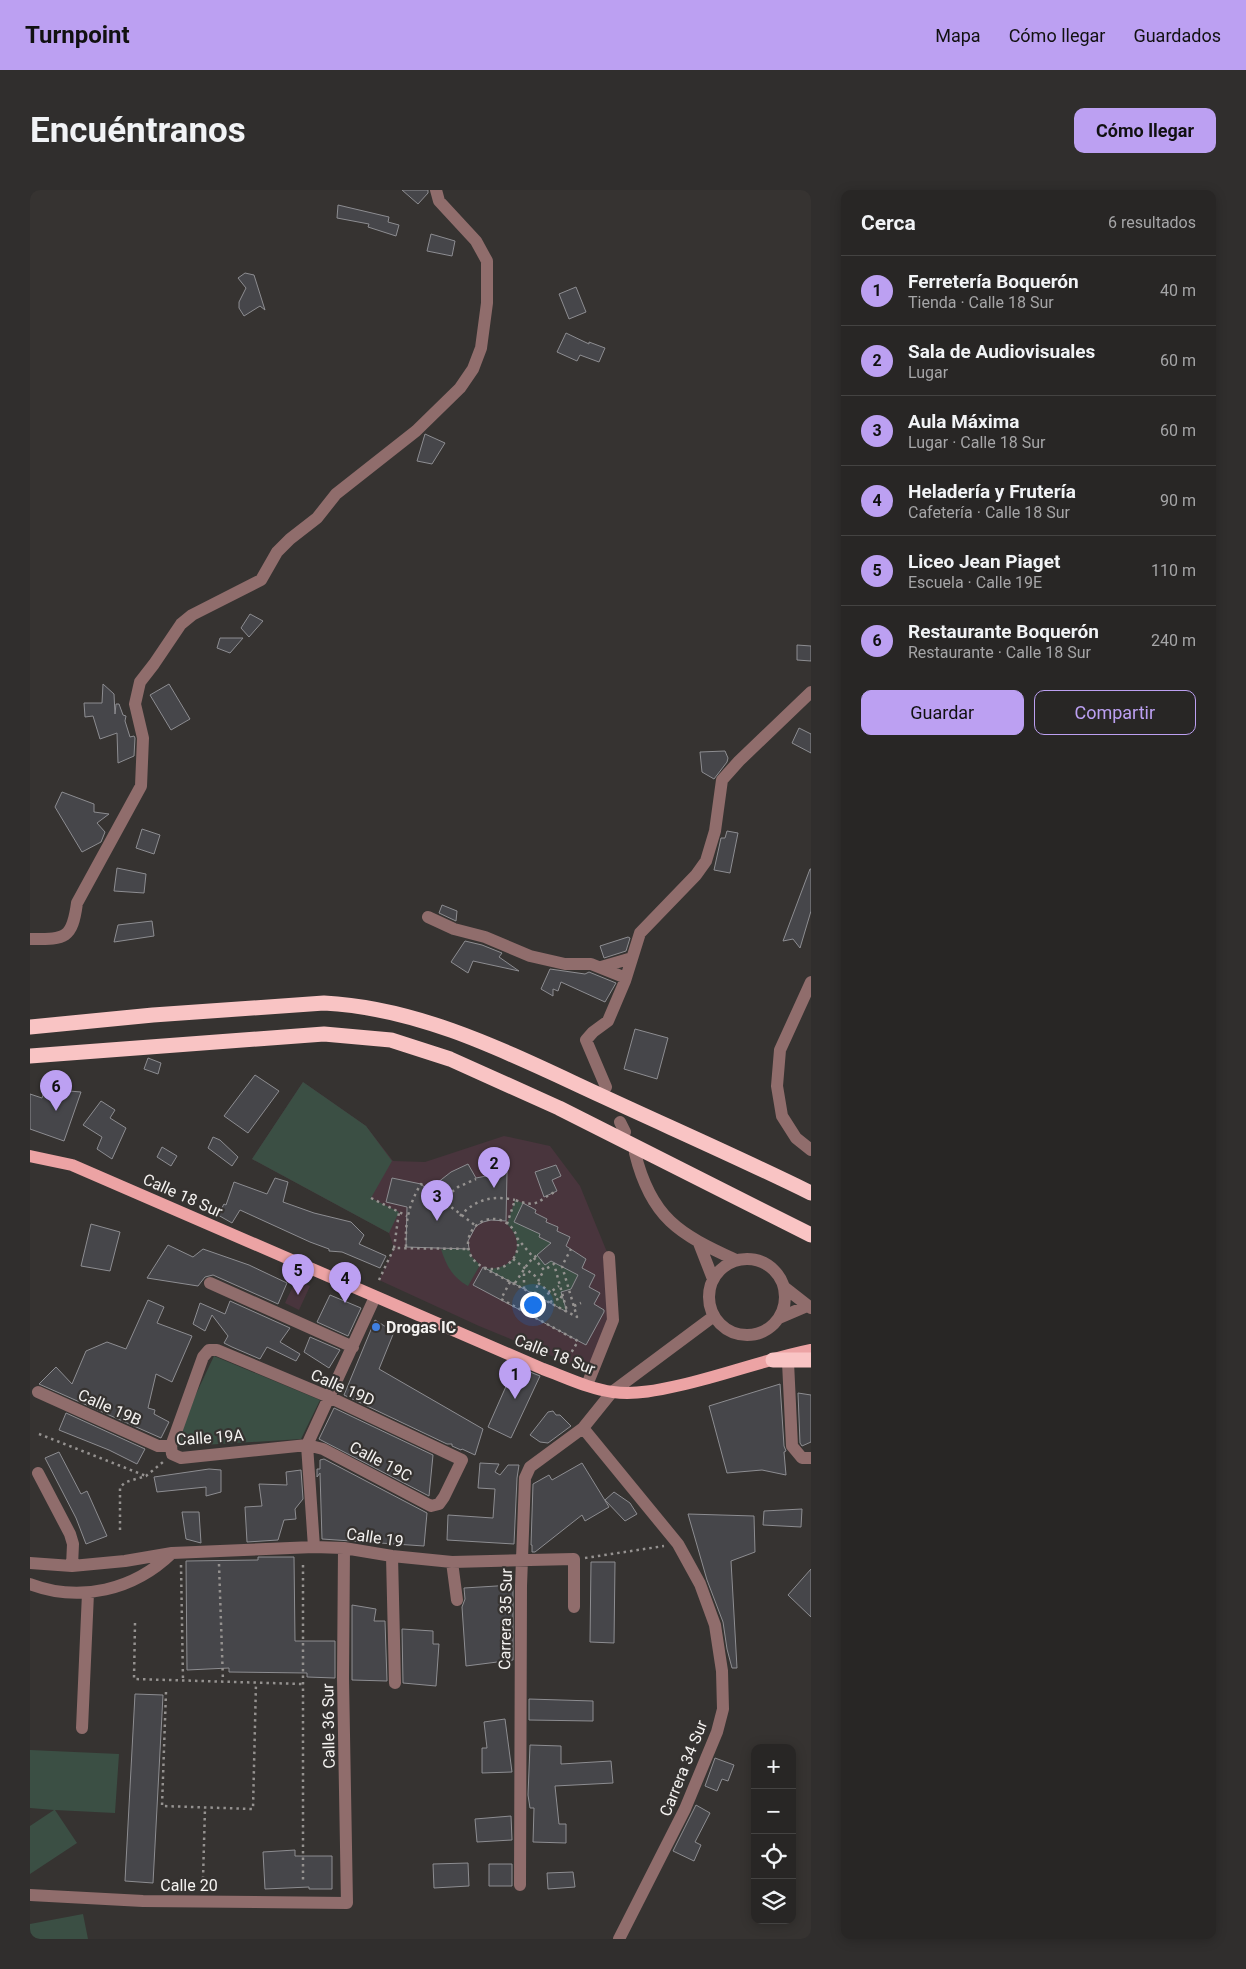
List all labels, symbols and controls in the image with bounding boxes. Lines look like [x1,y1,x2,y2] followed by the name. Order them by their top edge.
[25,21,130,49] text: Turnpoint
[935,25,981,46] text: Mapa
[1009,25,1105,46] text: Cómo llegar
[1133,25,1221,46] text: Guardados
[1074,108,1216,153] button: Cómo llegar
[30,110,246,151] text: Encuéntranos
[861,211,916,235] text: Cerca
[1108,213,1196,232] text: 6 resultados
[908,270,1079,293] text: Ferretería Boquerón
[872,281,882,300] text: 1
[1160,281,1196,300] text: 40 m
[908,293,1054,312] text: Tienda · Calle 18 Sur
[908,340,1095,363] text: Sala de Audiovisuales
[872,351,882,370] text: 2
[1160,351,1196,370] text: 60 m
[908,363,948,382] text: Lugar
[908,410,1019,433] text: Aula Máxima
[872,421,882,440] text: 3
[1160,421,1196,440] text: 60 m
[908,433,1045,452] text: Lugar · Calle 18 Sur
[908,480,1076,503] text: Heladería y Frutería
[872,491,882,510] text: 4
[1160,491,1196,510] text: 90 m
[908,503,1070,522] text: Cafetería · Calle 18 Sur
[908,550,1060,573] text: Liceo Jean Piaget
[872,561,882,580] text: 5
[1151,561,1196,580] text: 110 m
[908,573,1042,592] text: Escuela · Calle 19E
[908,620,1099,643] text: Restaurante Boquerón
[872,631,882,650] text: 6
[1151,631,1196,650] text: 240 m
[908,643,1091,662] text: Restaurante · Calle 18 Sur
[861,690,1024,735] button: Guardar
[1034,690,1196,735] button: Compartir
[40,1070,72,1111] pin: 6
[478,1147,510,1188] pin: 2
[140,1169,226,1222] street label: Calle 18 Sur
[421,1180,453,1221] pin: 3
[282,1254,314,1295] pin: 5
[329,1262,361,1303] pin: 4
[520,1292,546,1318] your location
[386,1318,456,1337] place label: Drogas IC
[370,1321,382,1333] marker: Drogas IC
[512,1330,598,1378] street label: Calle 18 Sur
[499,1358,531,1399] pin: 1
[308,1365,378,1410] street label: Calle 19D
[75,1385,144,1430] street label: Calle 19B
[176,1426,245,1449] street label: Calle 19A
[346,1437,415,1486] street label: Calle 19C
[345,1524,405,1551] street label: Calle 19
[495,1567,516,1670] street label: Carrera 35 Sur
[318,1683,339,1769] street label: Calle 36 Sur
[656,1717,712,1819] street label: Carrera 34 Sur
[751,1744,796,1924] map controls
[751,1744,796,1789] button: +
[751,1789,796,1834] button: −
[751,1834,796,1879] button: locate
[160,1876,218,1895] street label: Calle 20
[751,1879,796,1924] button: layers

